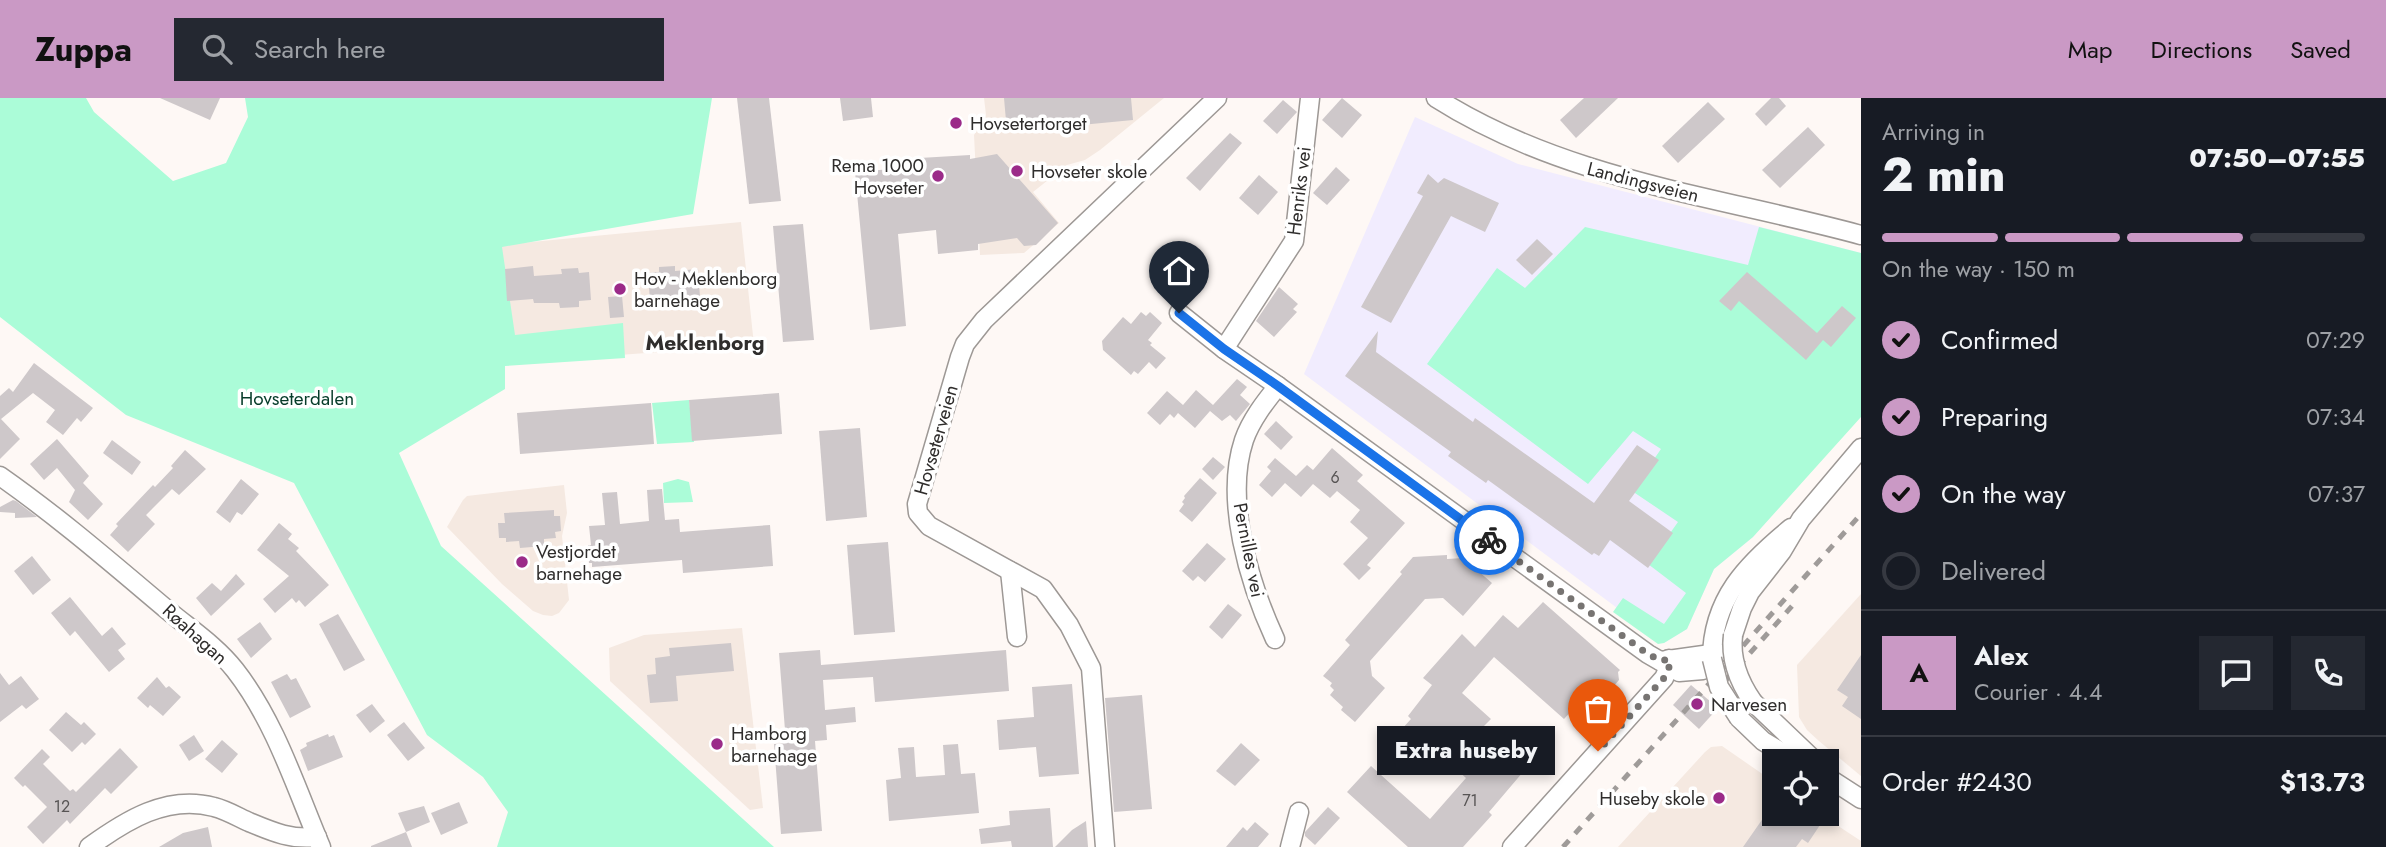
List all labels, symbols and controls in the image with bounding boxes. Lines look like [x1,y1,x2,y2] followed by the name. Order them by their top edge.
[174,18,664,81] search box
[35,26,132,73] text: Zuppa
[198,30,236,68] icon: search
[254,30,385,68] text: Search here
[2068,32,2113,67] text: Map
[2151,32,2252,67] text: Directions
[2290,32,2351,67] text: Saved
[970,110,1087,137] place label: Hovsetertorget
[948,115,964,131] marker: Hovsetertorget
[1882,115,1985,149] text: Arriving in
[2189,139,2365,177] text: 07:50–07:55
[1882,142,2006,208] text: 2 min
[1280,145,1318,237] street label: Henriks vei
[831,152,924,201] place label: Rema 1000 Hovseter
[1584,155,1702,209] street label: Landingsveien
[1031,158,1148,185] place label: Hovseter skole
[1009,163,1025,179] marker: Hovseter skole
[930,168,946,184] marker: Rema 1000 Hovseter
[1149,241,1209,313] pin
[1160,252,1198,290] icon: home
[1882,252,2075,286] text: On the way · 150 m
[634,265,777,314] place label: Hov - Meklenborg barnehage
[612,281,628,297] marker: Hov - Meklenborg barnehage
[1882,321,1920,359] icon: check
[1941,321,2058,359] text: Confirmed
[2306,323,2365,357] text: 07:29
[645,328,765,358] district label: Meklenborg
[907,382,965,498] street label: Hovseterveien
[240,385,354,412] park label: Hovseterdalen
[1882,398,1920,436] icon: check
[1941,398,2048,436] text: Preparing
[2306,400,2365,434] text: 07:34
[1330,466,1340,489] house number: 6
[1882,475,1920,513] icon: check
[1941,475,2066,513] text: On the way
[2308,477,2365,511] text: 07:37
[1227,500,1271,600] street label: Pernilles vei
[1454,505,1524,575] courier
[1470,521,1508,559] icon: bike
[536,538,622,587] place label: Vestjordet barnehage
[1941,552,2046,590] text: Delivered
[514,554,530,570] marker: Vestjordet barnehage
[157,597,233,671] street label: Røahagan
[2199,636,2273,710] button: chat
[2291,636,2365,710] button: phone
[1974,637,2028,675] text: Alex
[1909,654,1929,692] text: A
[1974,675,2102,709] text: Courier · 4.4
[1568,679,1628,751] pin
[1579,690,1617,728] icon: bag
[1711,691,1787,718] place label: Narvesen
[1689,696,1705,712] marker: Narvesen
[731,720,817,769] place label: Hamborg barnehage
[1378,726,1556,776] callout: Extra huseby
[1395,733,1537,767] text: Extra huseby
[709,736,725,752] marker: Hamborg barnehage
[1762,749,1839,826] map controls
[1762,749,1839,826] button: locate
[1882,763,2032,801] text: Order #2430
[2280,763,2365,801] text: $13.73
[1599,785,1705,812] place label: Huseby skole
[1462,789,1478,812] house number: 71
[1711,790,1727,806] marker: Huseby skole
[54,795,70,818] house number: 12

